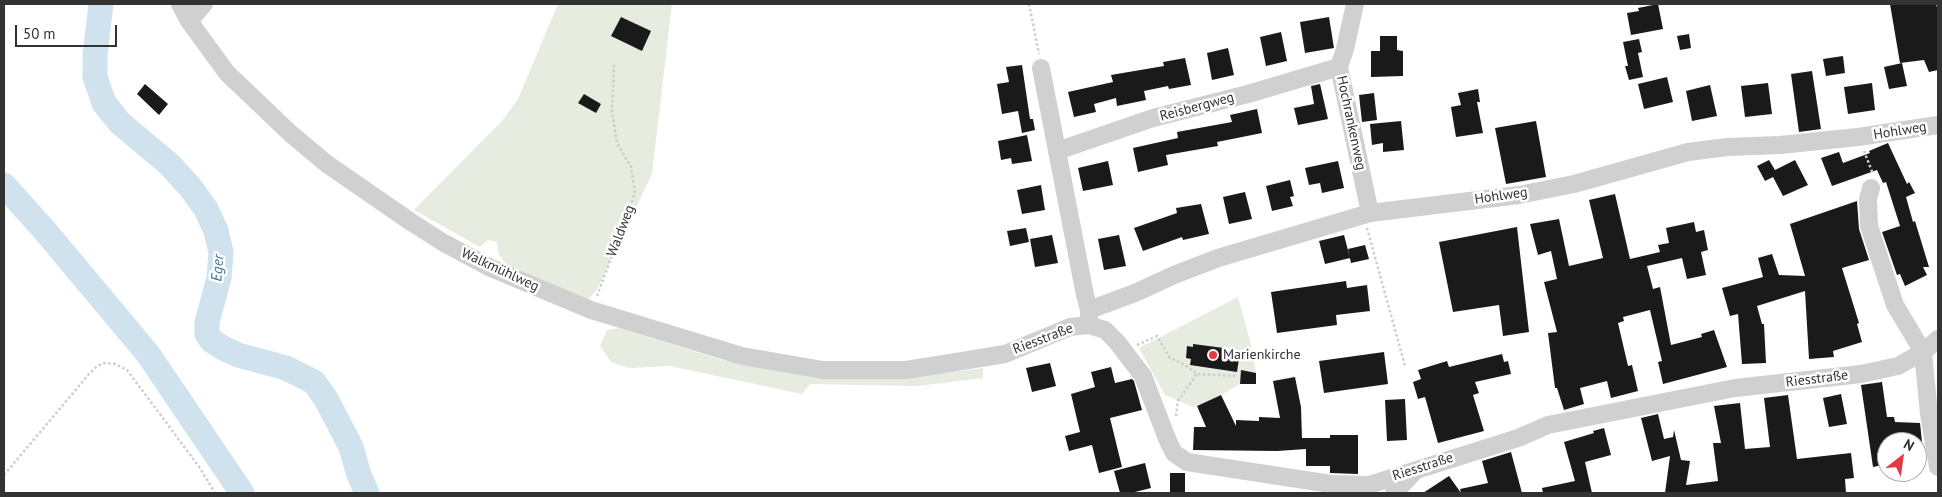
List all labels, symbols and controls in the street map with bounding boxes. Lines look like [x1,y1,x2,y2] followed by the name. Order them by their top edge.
[18,15,120,47] scale bar
[23,24,56,43] text: 50 m
[1333,74,1369,172] street label: Hochrankenweg
[1158,89,1236,125] street label: Reisbergweg
[1872,119,1928,143] street label: Hohlweg
[1473,184,1529,208] street label: Hohlweg
[603,203,639,259] street label: Waldweg
[458,245,542,295] street label: Walkmühlweg
[208,254,228,282] water label: Eger
[1011,320,1075,358] street label: Riesstraße
[1223,347,1301,363] place label: Marienkirche
[1207,349,1219,361] marker: Marienkirche
[1785,367,1849,391] street label: Riesstraße
[1877,432,1927,482] north arrow
[1901,435,1917,455] text: N
[1391,449,1455,485] street label: Riesstraße

